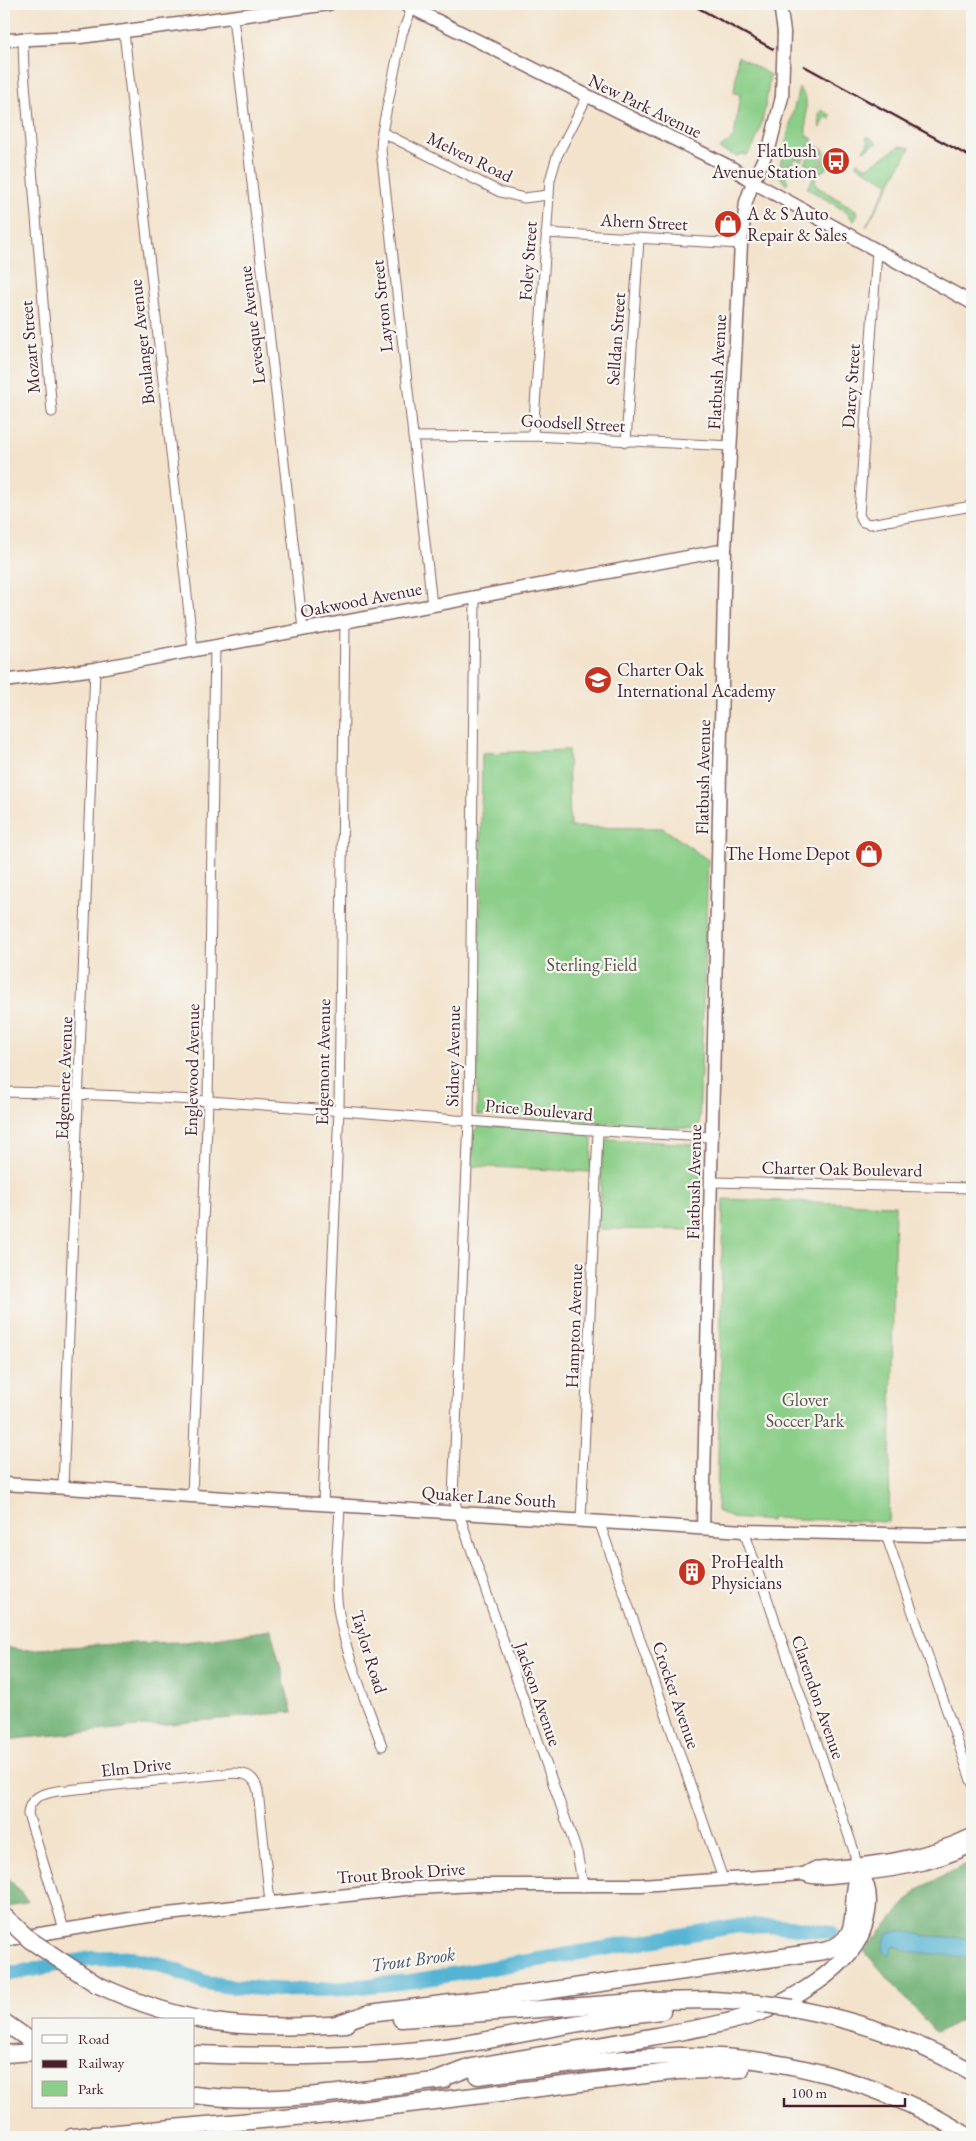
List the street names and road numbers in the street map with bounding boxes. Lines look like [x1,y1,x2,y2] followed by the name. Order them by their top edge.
[585,68,706,143] street label: New Park Avenue
[424,126,518,188] street label: Melven Road
[599,208,689,235] street label: Ahern Street
[513,220,542,302] street label: Foley Street
[365,258,398,353] street label: Layton Street
[233,265,270,386] street label: Levesque Avenue
[123,278,160,406] street label: Boulanger Avenue
[601,291,630,386] street label: Selldan Street
[14,299,45,395] street label: Mozart Street
[702,314,731,430] street label: Flatbush Avenue
[836,343,865,429] street label: Darcy Street
[520,408,626,437] street label: Goodsell Street
[298,576,424,623] street label: Oakwood Avenue
[690,719,715,835] street label: Flatbush Avenue
[310,998,335,1126] street label: Edgemont Avenue
[179,1003,204,1137] street label: Englewood Avenue
[440,1005,465,1107] street label: Sidney Avenue
[50,1016,77,1140] street label: Edgemere Avenue
[484,1093,595,1126] street label: Price Boulevard
[681,1124,706,1240] street label: Flatbush Avenue
[761,1156,923,1181] street label: Charter Oak Boulevard
[560,1263,587,1389] street label: Hampton Avenue
[421,1480,557,1513] street label: Quaker Lane South
[346,1608,393,1697] street label: Taylor Road
[787,1632,850,1762] street label: Clarendon Avenue
[509,1637,567,1749] street label: Jackson Avenue
[647,1638,706,1751] street label: Crocker Avenue
[100,1751,172,1782] street label: Elm Drive
[336,1857,466,1888] street label: Trout Brook Drive

